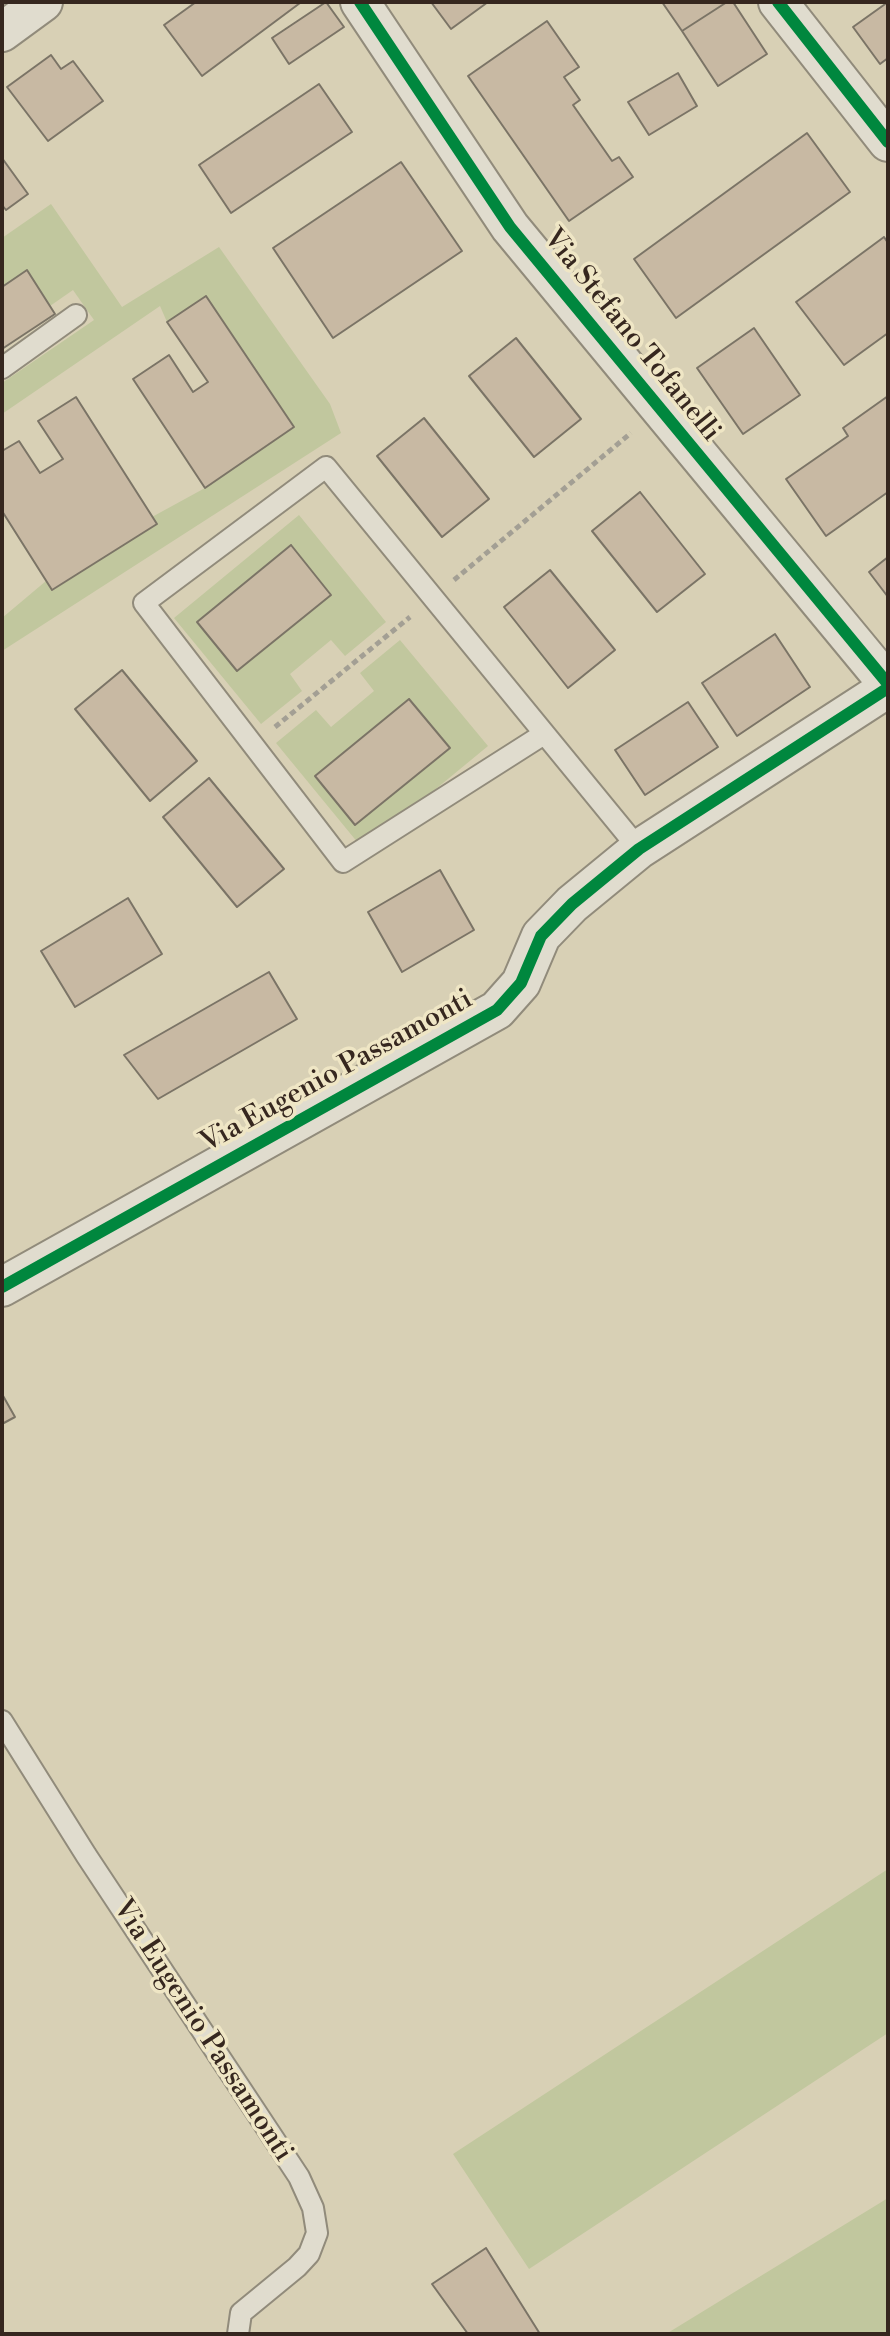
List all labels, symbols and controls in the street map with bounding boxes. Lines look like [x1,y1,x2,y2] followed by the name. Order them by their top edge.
[535,223,727,449] street label: Via Stefano Tofanelli
[195,983,479,1161] street label: Via Eugenio Passamonti
[105,1894,299,2168] street label: Via Eugenio Passamonti

